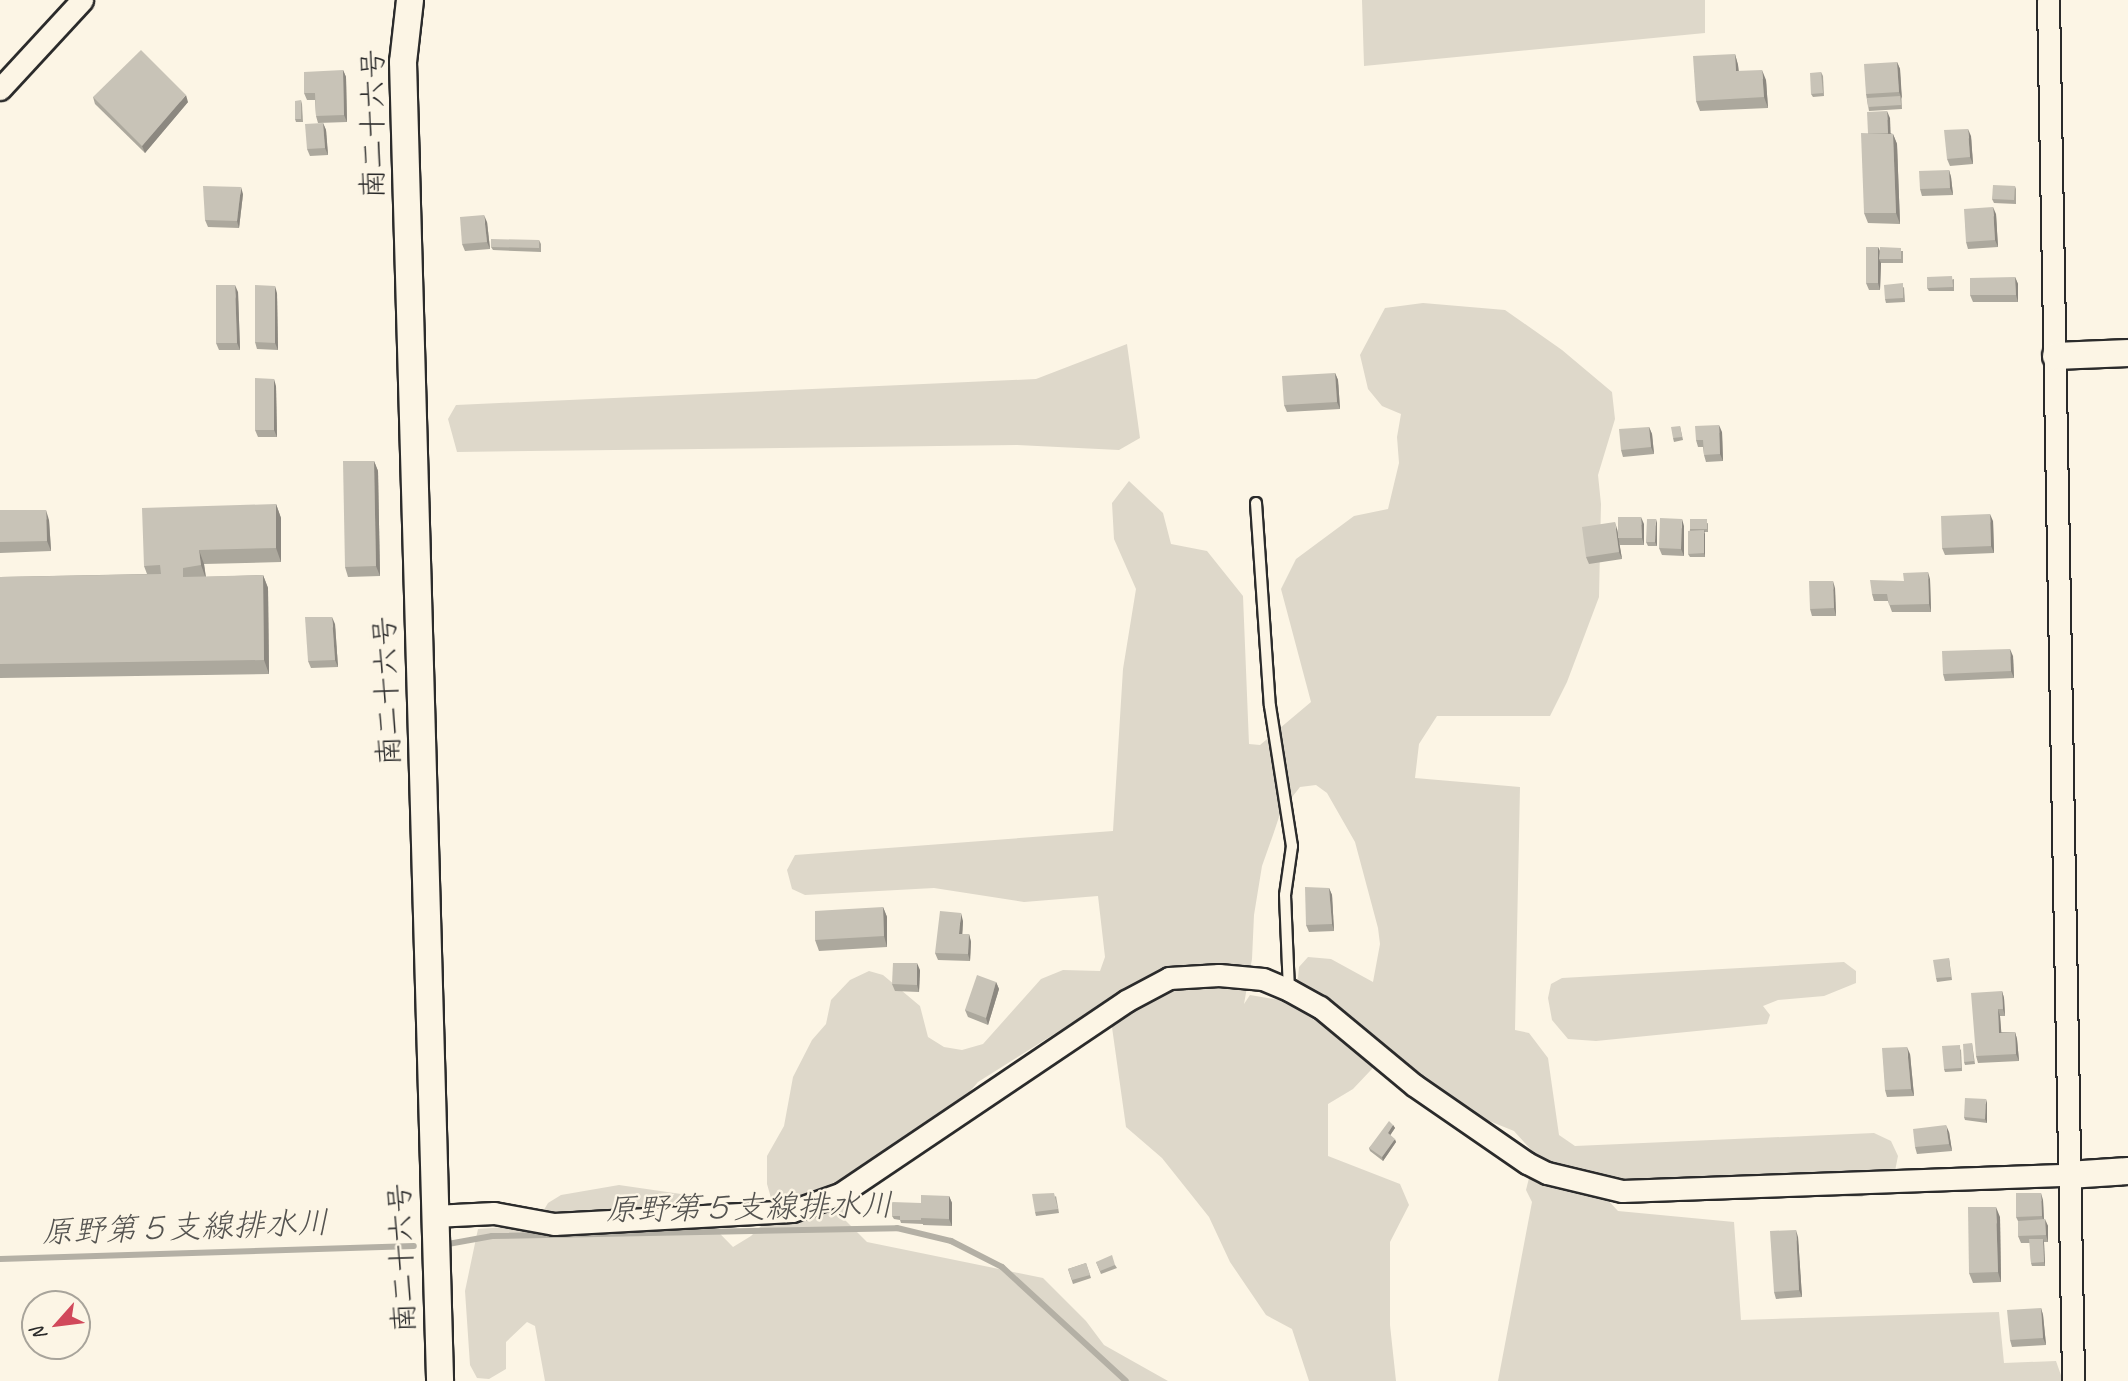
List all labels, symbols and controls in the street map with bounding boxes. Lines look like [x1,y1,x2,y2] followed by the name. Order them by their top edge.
[355,49,391,199] street label: 南二十六号
[366,615,408,767] street label: 南二十六号
[381,1182,423,1334] street label: 南二十六号
[605,1186,893,1230] water label: 原野第５支線排水川
[40,1204,330,1252] water label: 原野第５支線排水川
[21,1290,91,1360] north arrow
[26,1323,53,1345] text: N

